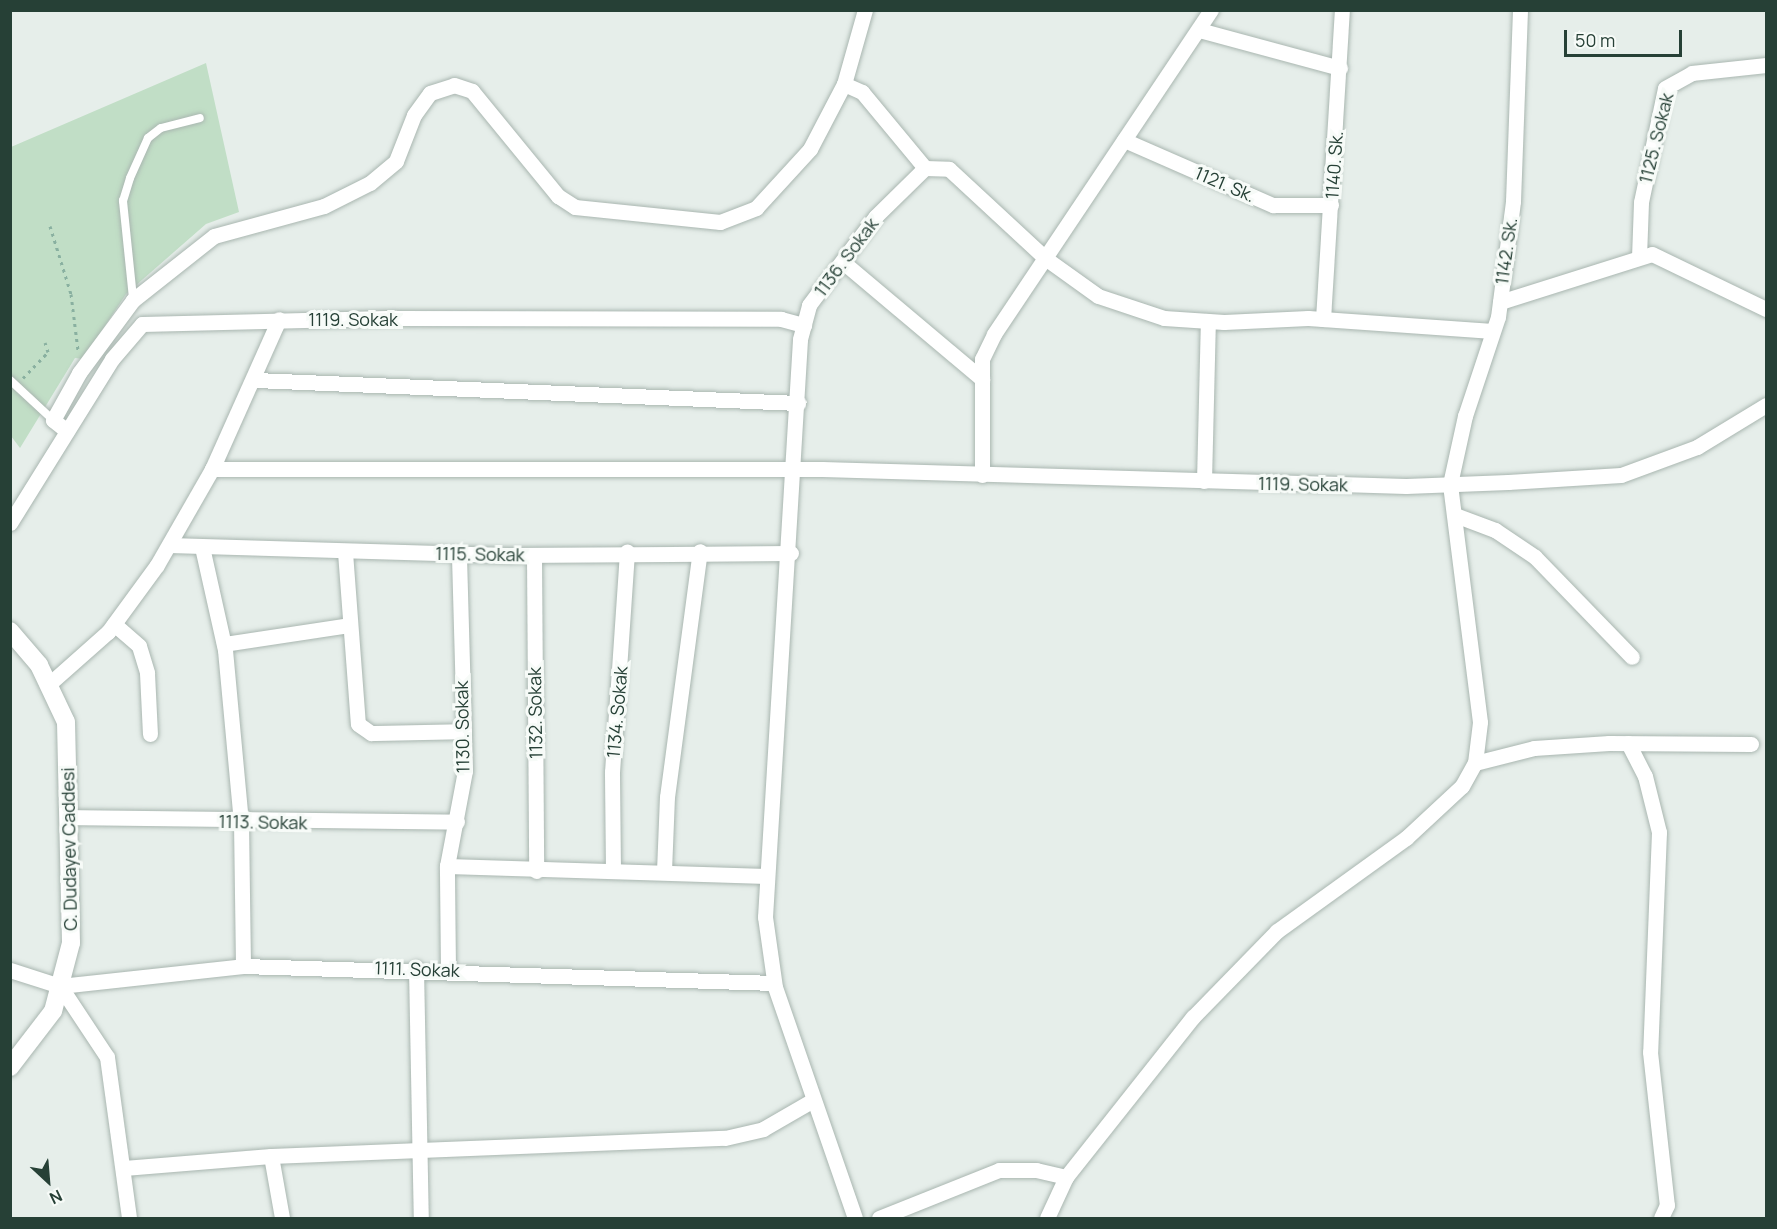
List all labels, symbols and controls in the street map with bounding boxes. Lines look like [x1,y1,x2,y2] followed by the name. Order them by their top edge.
[1567,18,1686,56] scale bar
[1575,28,1615,52] text: 50 m
[1634,91,1678,185] street label: 1125. Sokak
[1321,130,1347,200] street label: 1140. Sk.
[1192,162,1258,206] street label: 1121. Sk.
[809,213,883,301] street label: 1136. Sokak
[1491,216,1521,286] street label: 1142. Sk.
[308,308,398,330] street label: 1119. Sokak
[1258,472,1348,496] street label: 1119. Sokak
[435,542,525,566] street label: 1115. Sokak
[602,665,632,759] street label: 1134. Sokak
[523,667,547,759] street label: 1132. Sokak
[450,680,474,774] street label: 1130. Sokak
[57,767,81,931] street label: C. Dudayev Caddesi
[218,810,308,834] street label: 1113. Sokak
[374,957,460,981] street label: 1111. Sokak
[18,1151,78,1211] north arrow
[46,1185,66,1210] text: N

